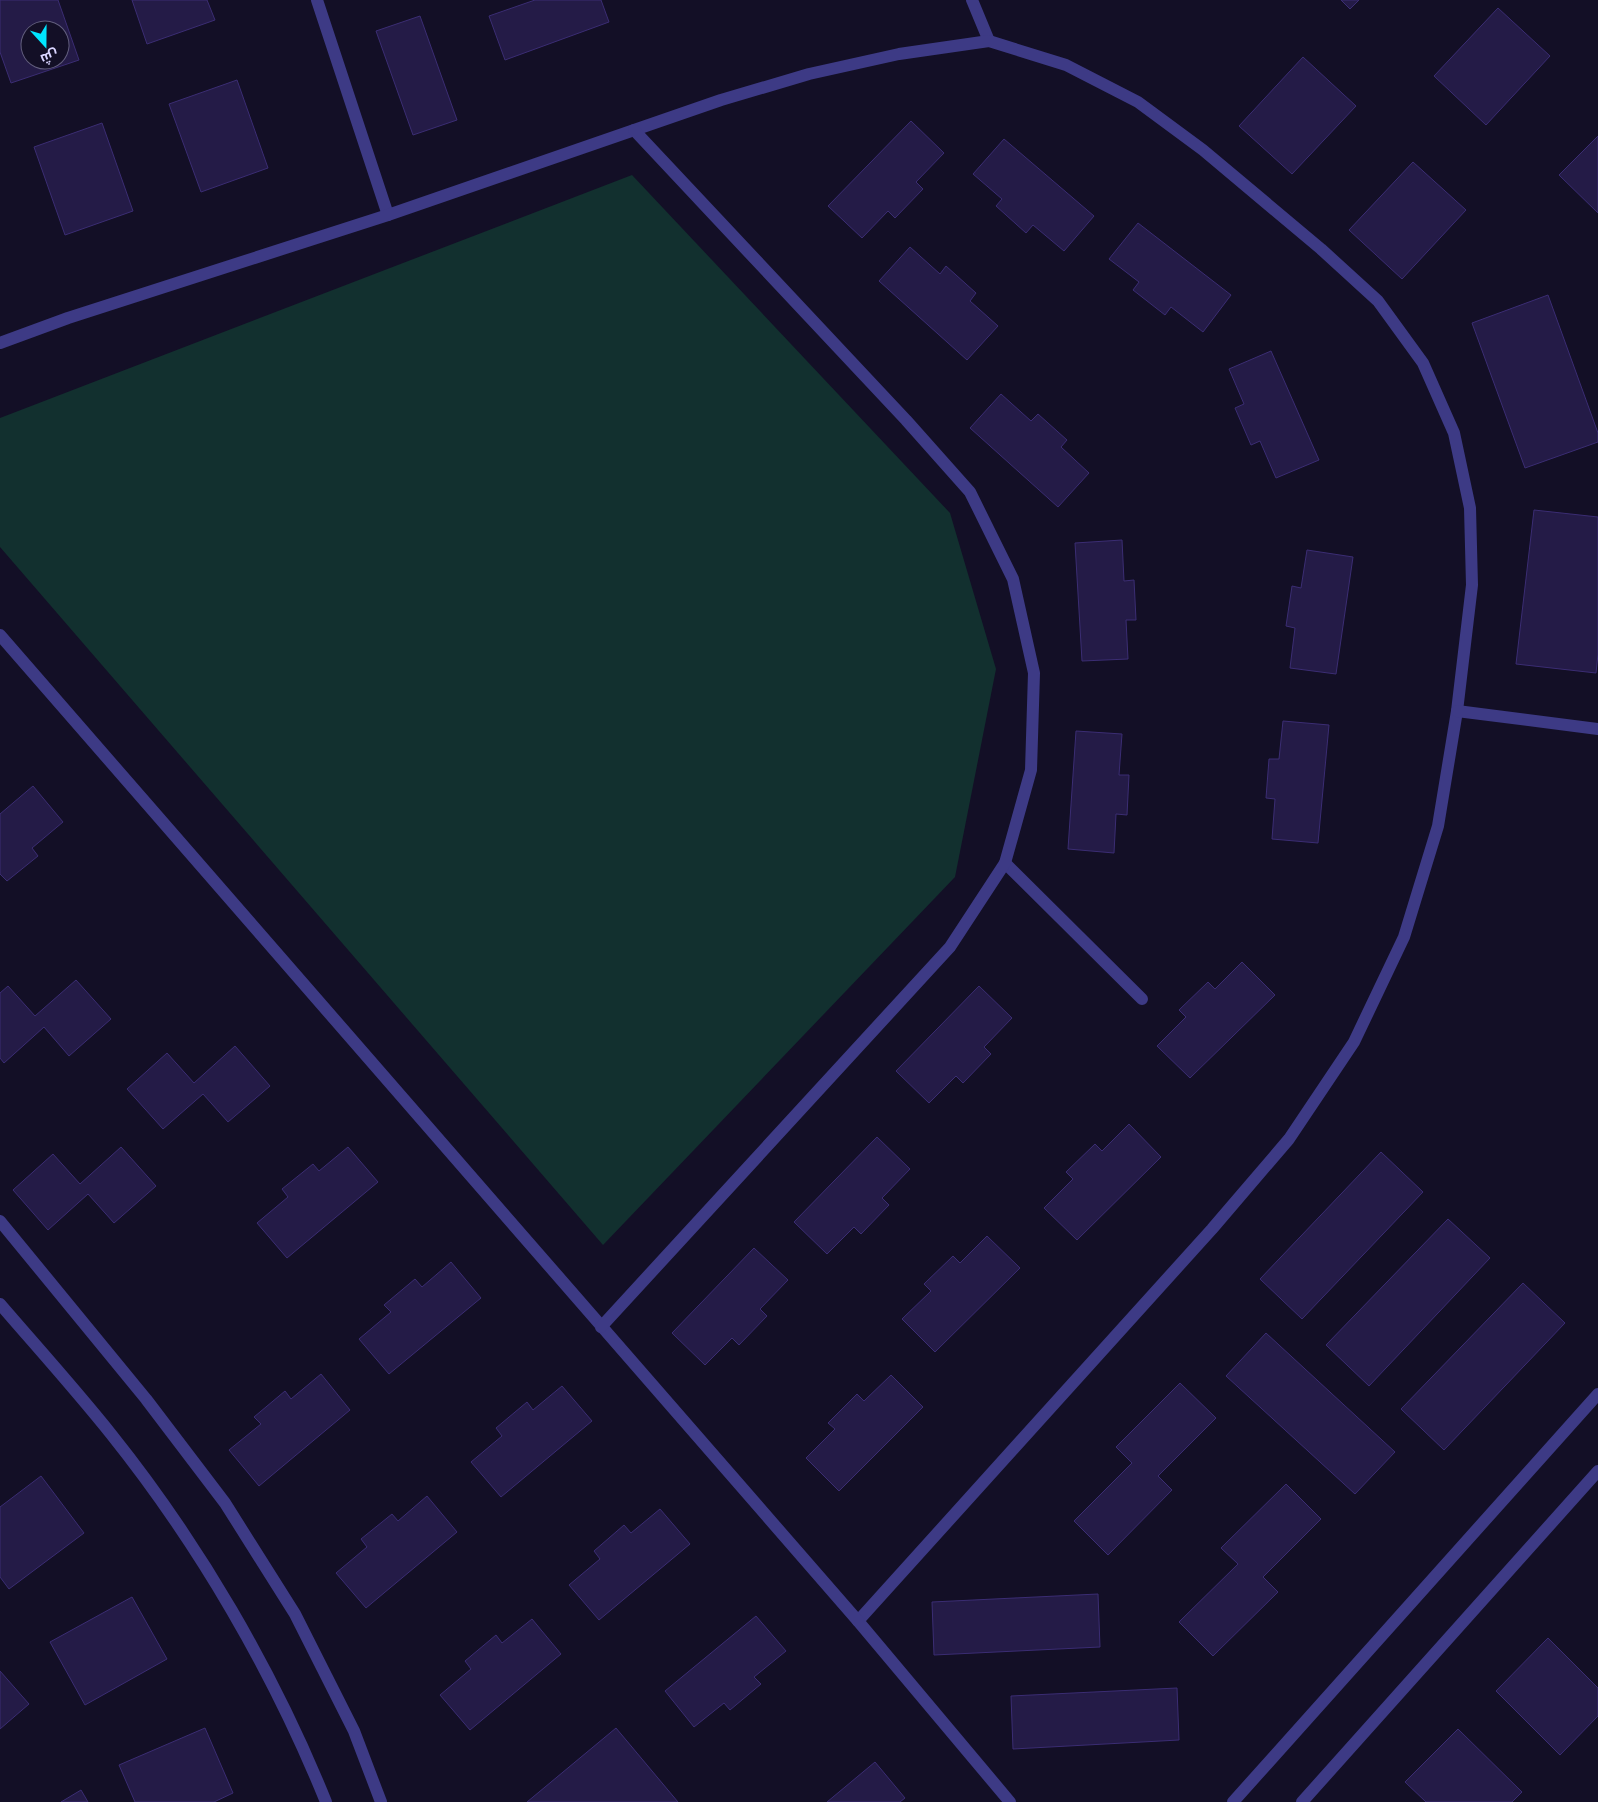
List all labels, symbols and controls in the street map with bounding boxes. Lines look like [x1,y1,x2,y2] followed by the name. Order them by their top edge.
[20,20,70,70] north arrow
[38,46,61,69] text: ش

